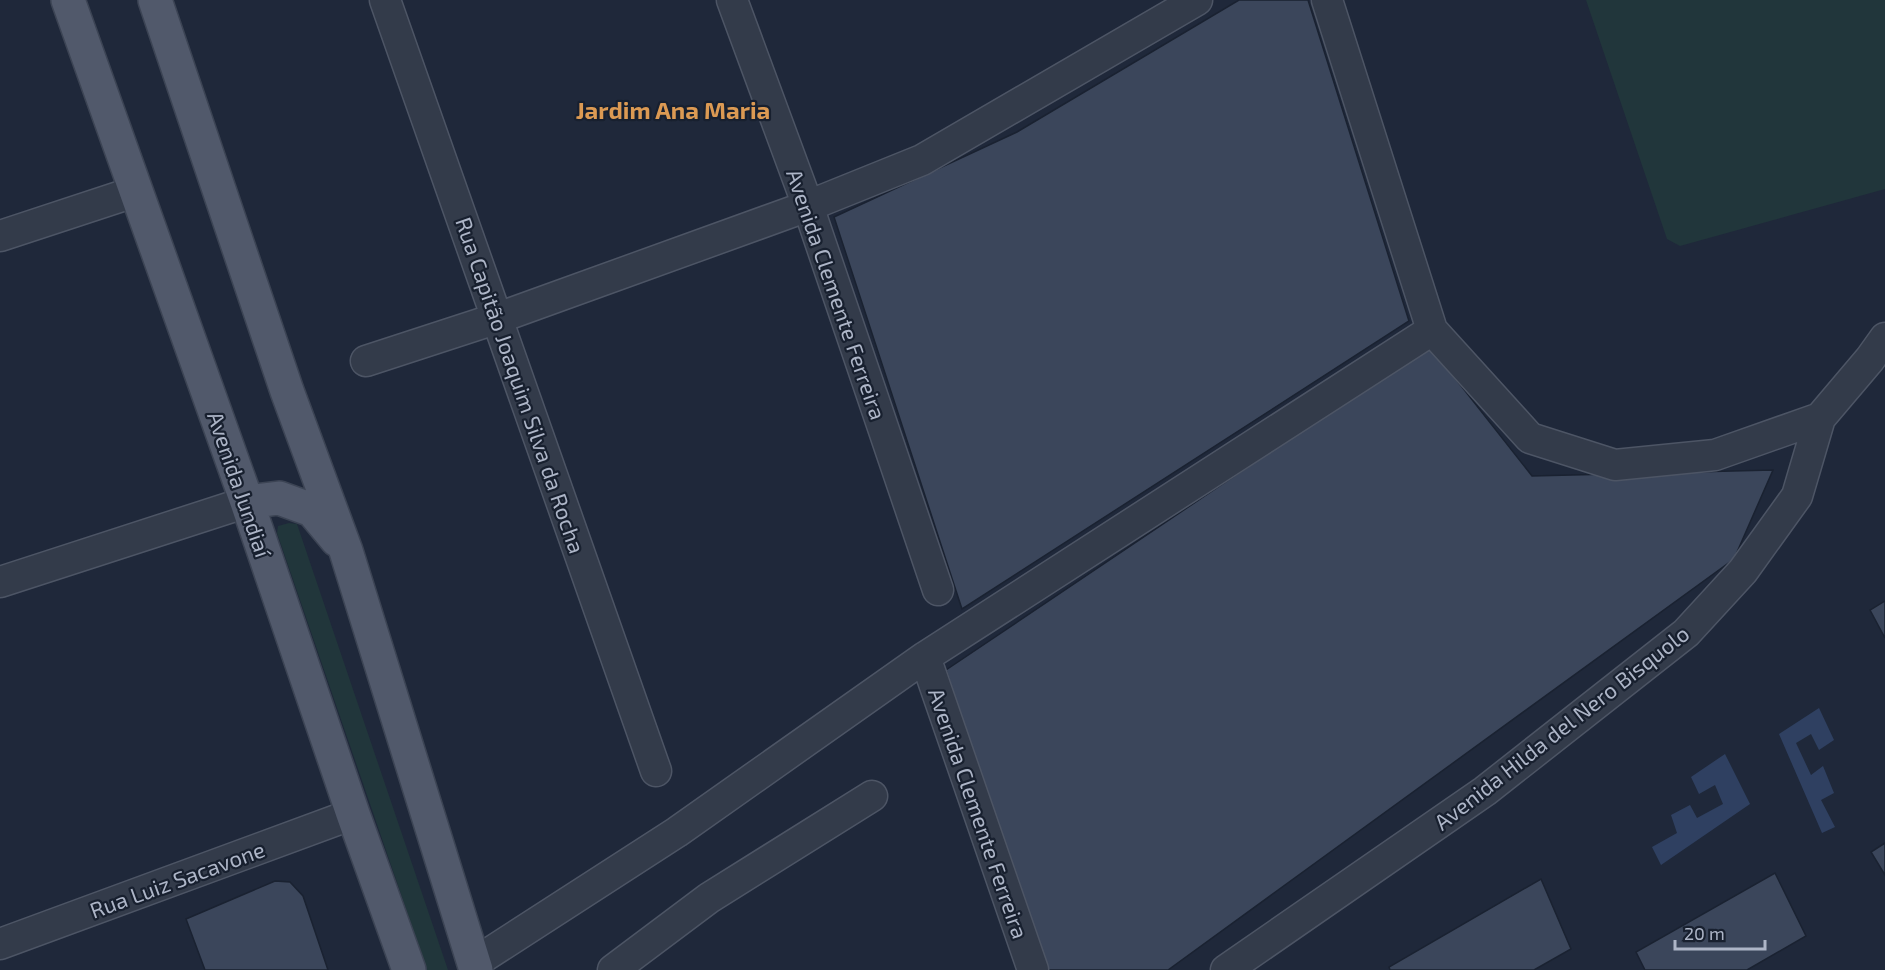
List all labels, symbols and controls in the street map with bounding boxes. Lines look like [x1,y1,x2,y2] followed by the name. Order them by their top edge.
[576,95,770,124] district label: Jardim Ana Maria
[782,165,892,423] street label: Avenida Clemente Ferreira
[451,214,591,556] street label: Rua Capitão Joaquim Silva da Rocha
[203,408,278,562] street label: Avenida Jundiaí
[1428,619,1694,835] street label: Avenida Hilda del Nero Bisquolo
[924,684,1034,942] street label: Avenida Clemente Ferreira
[86,835,268,923] street label: Rua Luiz Sacavone
[1675,913,1765,951] scale bar
[1684,922,1725,944] text: 20 m

